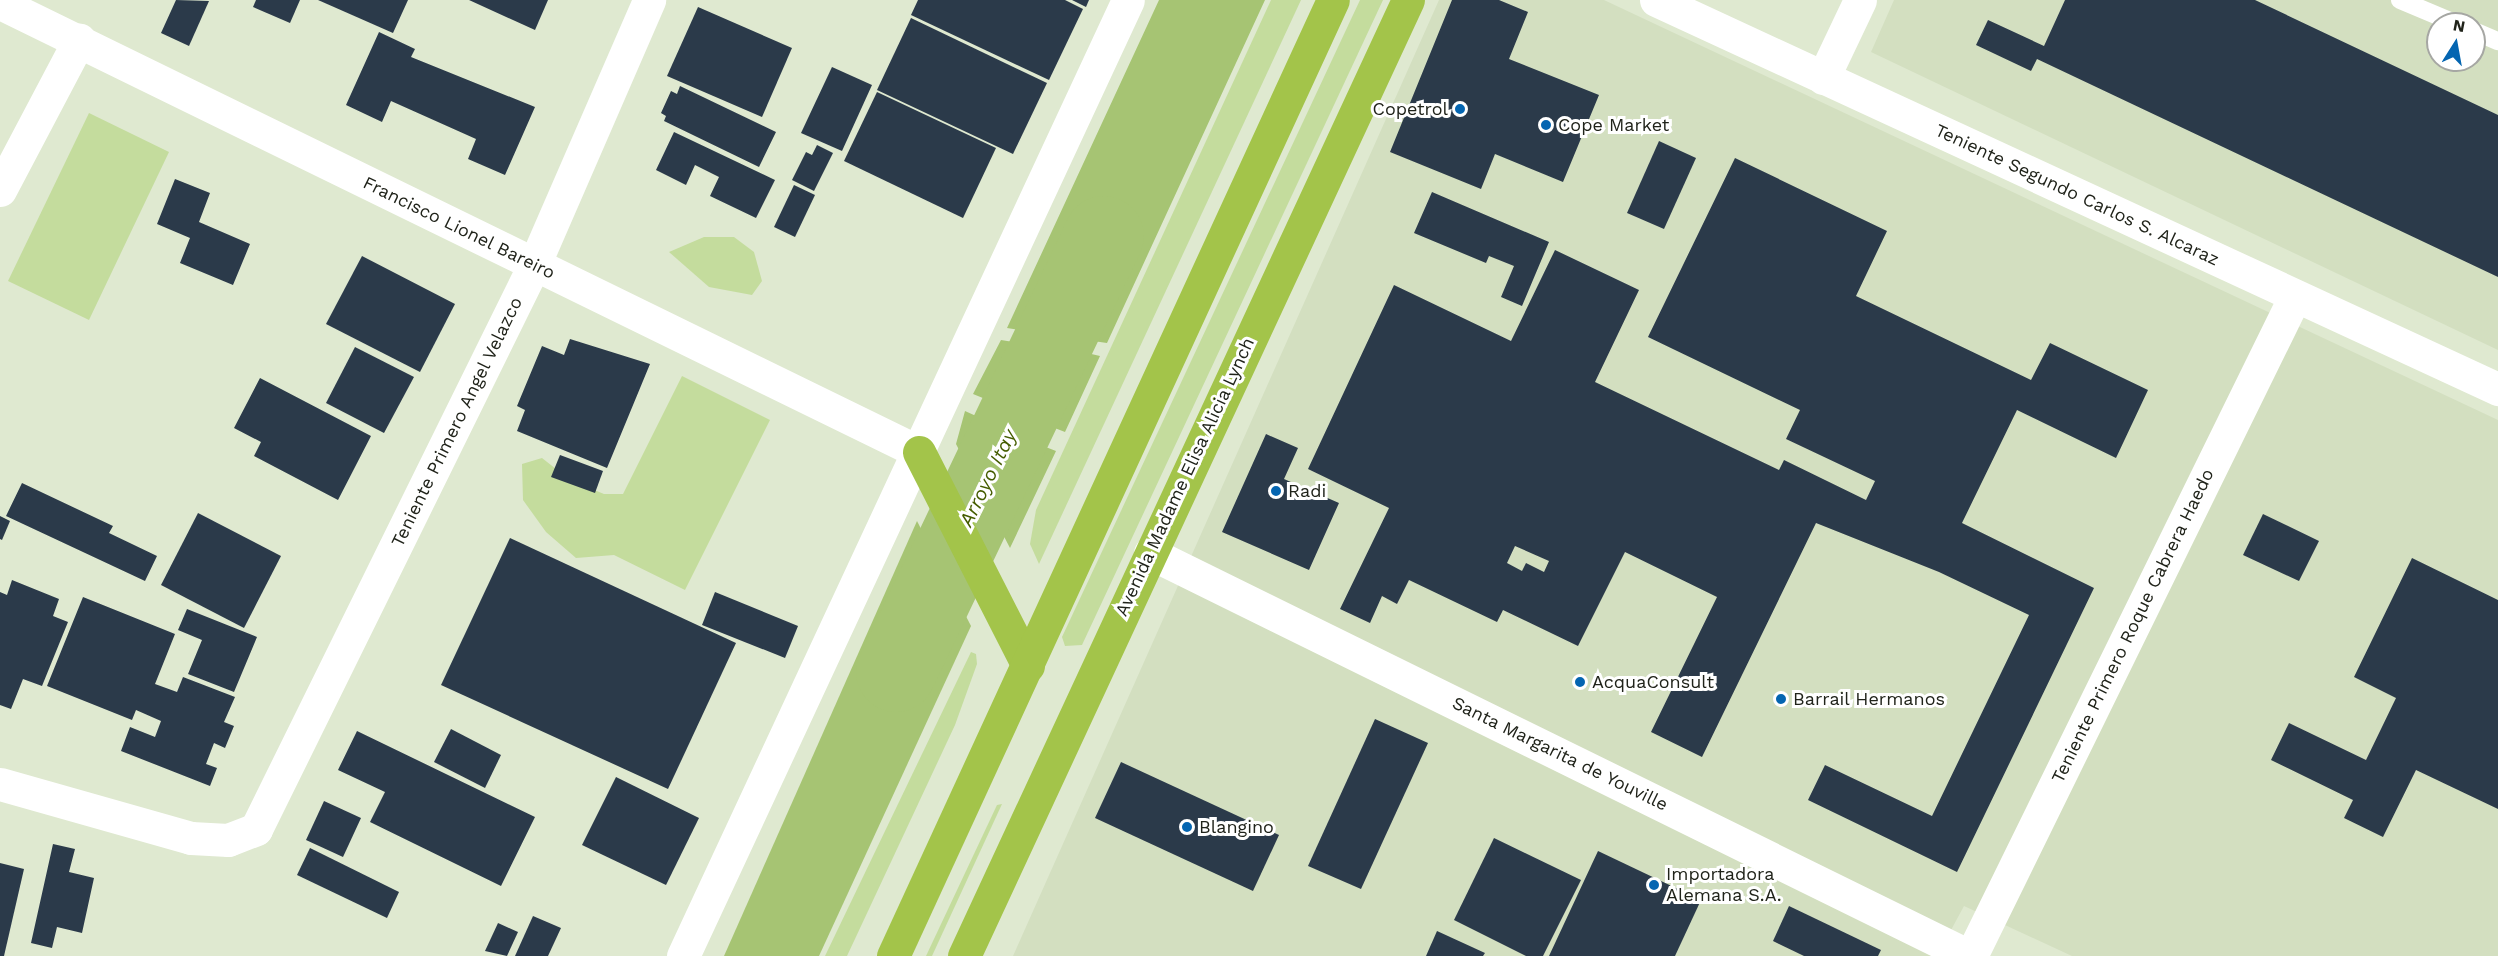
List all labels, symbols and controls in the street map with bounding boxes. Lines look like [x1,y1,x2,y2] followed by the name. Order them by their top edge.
[2426,12,2486,72] north arrow
[2452,15,2467,36] text: N
[1373,98,1448,120] place label: Copetrol
[1453,102,1467,116] marker: Copetrol
[1558,114,1669,136] place label: Cope Market
[1539,118,1553,132] marker: Cope Market
[1931,119,2223,271] street label: Teniente Segundo Carlos S. Alcaraz
[359,172,559,284] street label: Francisco Lionel Bareiro
[387,293,527,551] street label: Teniente Primero Angel Velazco
[1110,333,1260,621] street label: Avenida Madame Elisa Alicia Lynch
[954,426,1022,530] water label: Arroyo Itay
[2047,465,2219,787] street label: Teniente Primero Roque Cabrera Haedo
[1288,480,1326,502] place label: Radi
[1269,484,1283,498] marker: Radi
[1592,671,1714,693] place label: AcquaConsult
[1573,675,1587,689] marker: AcquaConsult
[1793,688,1946,710] place label: Barrail Hermanos
[1448,692,1672,816] street label: Santa Margarita de Youville
[1774,692,1788,706] marker: Barrail Hermanos
[1199,816,1274,838] place label: Blangino
[1180,820,1194,834] marker: Blangino
[1666,864,1782,906] place label: Importadora Alemana S.A.
[1647,878,1661,892] marker: Importadora Alemana S.A.

